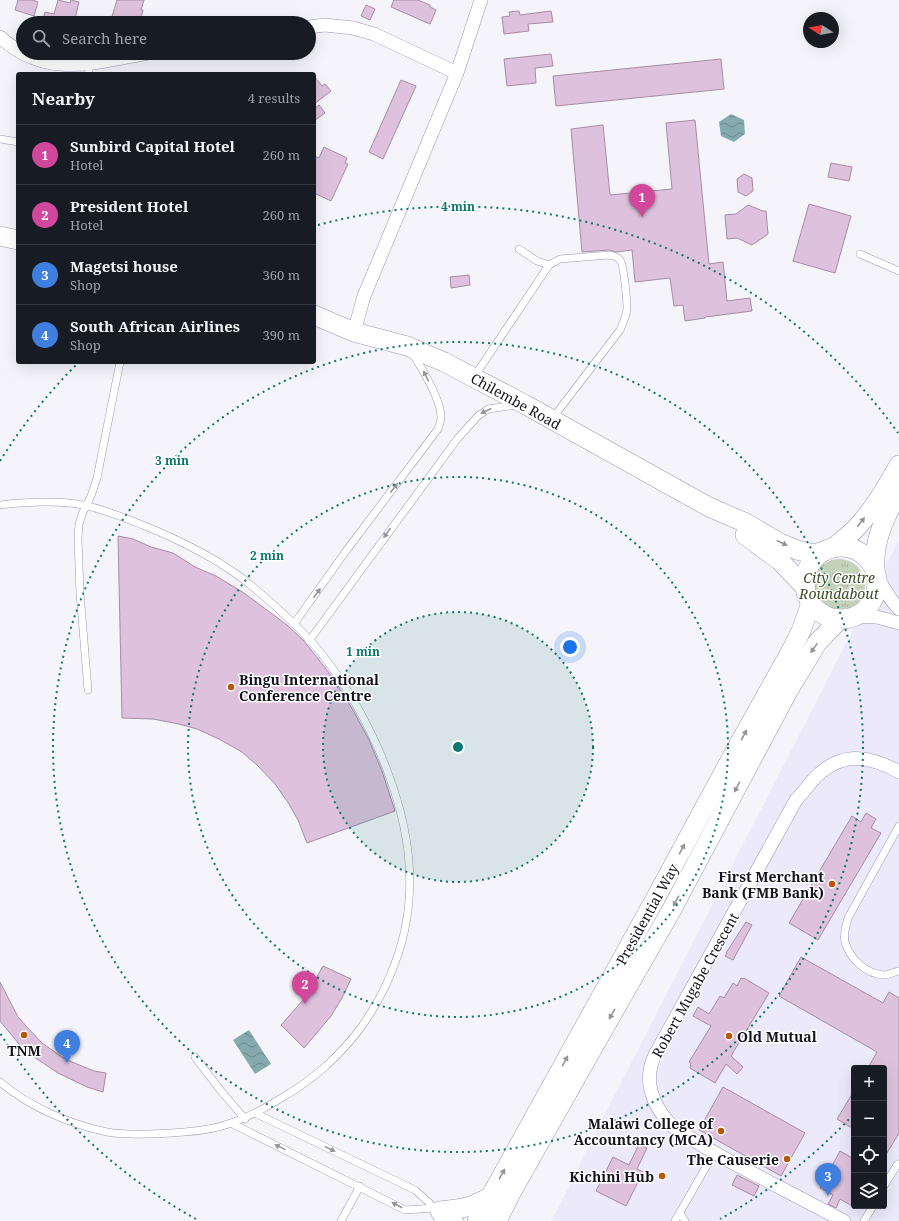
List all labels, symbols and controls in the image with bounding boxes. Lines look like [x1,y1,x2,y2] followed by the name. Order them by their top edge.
[803,12,839,48] north arrow
[16,16,316,60] search box
[30,27,52,49] icon: search
[62,28,147,48] text: Search here
[32,87,95,110] text: Nearby
[248,89,300,107] text: 4 results
[70,136,235,156] text: Sunbird Capital Hotel
[41,146,49,164] text: 1
[263,146,300,164] text: 260 m
[70,156,103,174] text: Hotel
[629,184,655,217] pin: 1
[70,196,188,216] text: President Hotel
[441,198,475,215] text: 4 min
[41,206,49,224] text: 2
[263,206,300,224] text: 260 m
[70,216,103,234] text: Hotel
[70,256,178,276] text: Magetsi house
[41,266,49,284] text: 3
[263,266,300,284] text: 360 m
[70,276,101,294] text: Shop
[70,316,240,336] text: South African Airlines
[41,326,49,344] text: 4
[263,326,300,344] text: 390 m
[70,336,101,354] text: Shop
[467,368,565,434] street label: Chilembe Road
[423,370,429,382] one-way arrow
[480,408,492,415] one-way arrow
[155,452,189,469] text: 3 min
[390,483,398,493] one-way arrow
[857,516,866,527] one-way arrow
[383,528,392,539] one-way arrow
[776,540,787,547] one-way arrow
[250,547,284,564] text: 2 min
[798,568,880,603] park label: City Centre Roundabout
[313,587,321,598] one-way arrow
[560,637,580,657] your location
[346,643,380,660] text: 1 min
[810,643,818,654] one-way arrow
[239,670,379,705] place label: Bingu International Conference Centre
[226,682,236,692] marker: Bingu International Conference Centre
[741,729,748,741] one-way arrow
[451,740,465,754] centre of rings
[734,781,741,792] one-way arrow
[679,843,686,855] one-way arrow
[611,860,683,968] street label: Presidential Way
[702,867,824,902] place label: First Merchant Bank (FMB Bank)
[827,879,837,889] marker: First Merchant Bank (FMB Bank)
[673,896,680,907] one-way arrow
[647,909,743,1061] street label: Robert Mugabe Crescent
[292,971,318,1004] pin: 2
[608,1008,615,1020] one-way arrow
[737,1027,817,1046] place label: Old Mutual
[19,1030,29,1040] marker: TNM
[54,1030,80,1063] pin: 4
[724,1031,734,1041] marker: Old Mutual
[7,1041,41,1060] place label: TNM
[562,1055,568,1067] one-way arrow
[851,1065,887,1209] map controls
[851,1065,887,1101] button: +
[851,1101,887,1137] button: −
[574,1114,714,1149] place label: Malawi College of Accountancy (MCA)
[716,1126,726,1136] marker: Malawi College of Accountancy (MCA)
[851,1137,887,1173] button: locate
[275,1144,286,1150] one-way arrow
[324,1146,335,1152] one-way arrow
[687,1150,779,1169] place label: The Causerie
[782,1154,792,1164] marker: The Causerie
[815,1163,841,1196] pin: 3
[569,1167,654,1186] place label: Kichini Hub
[498,1168,505,1180] one-way arrow
[657,1171,667,1181] marker: Kichini Hub
[851,1173,887,1209] button: layers
[391,1202,402,1208] one-way arrow

